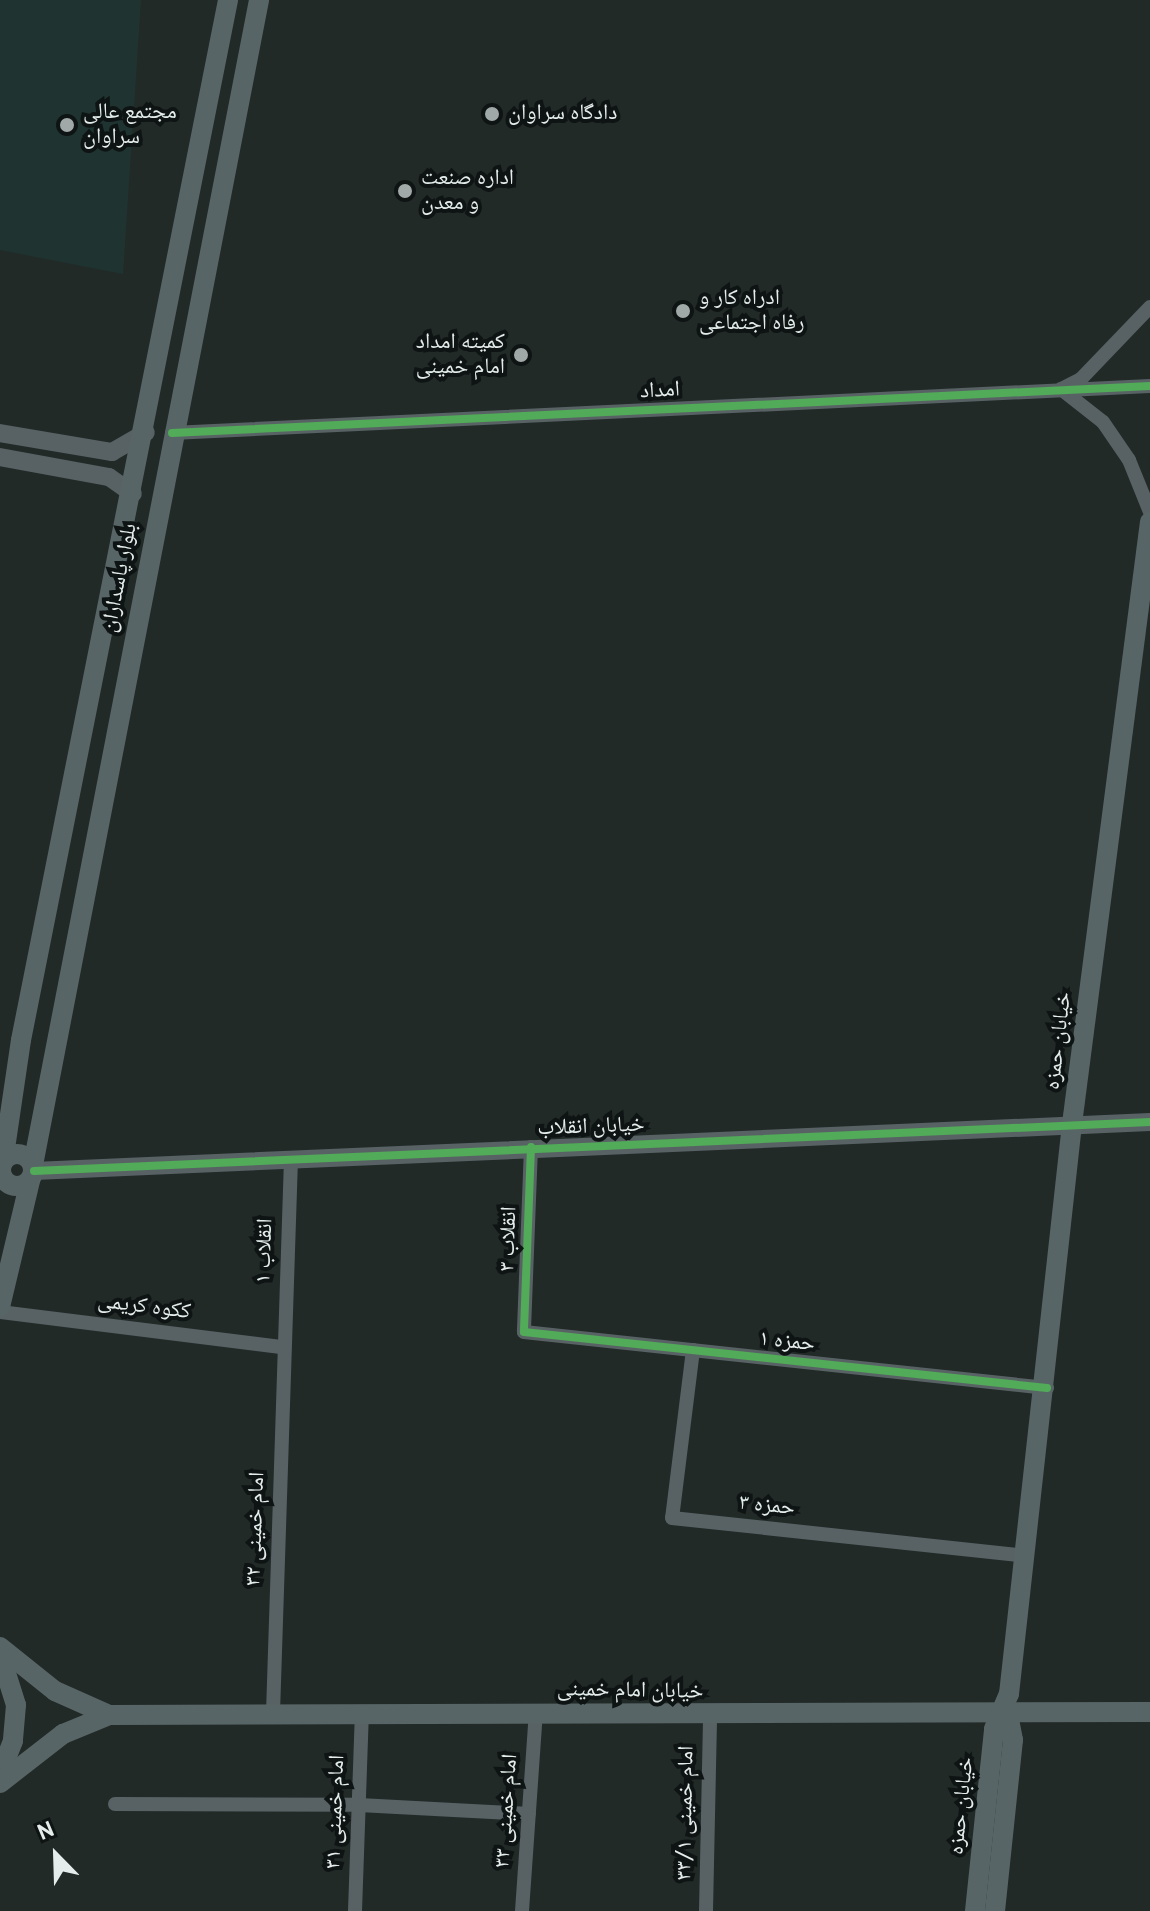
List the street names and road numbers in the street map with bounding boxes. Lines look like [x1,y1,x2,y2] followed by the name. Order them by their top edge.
[639,377,681,405] street label: امداد
[96,521,144,635] street label: بلوار پاسداران
[1040,991,1078,1091] street label: خیابان حمزه
[537,1112,645,1142] street label: خیابان انقلاب
[495,1206,523,1272] street label: انقلاب ۳
[251,1218,279,1284] street label: انقلاب ۱
[96,1288,192,1326] street label: ککوه کریمی
[758,1326,816,1358] street label: حمزه ۱
[241,1471,271,1587] street label: امام خمینی ۳۲
[738,1490,796,1522] street label: حمزه ۳
[557,1677,703,1705] street label: خیابان امام خمینی
[672,1745,700,1881] street label: امام خمینی ۳۳/۱
[490,1753,524,1869] street label: امام خمینی ۳۳
[321,1754,351,1870] street label: امام خمینی ۳۱
[944,1756,980,1856] street label: خیابان حمزه

